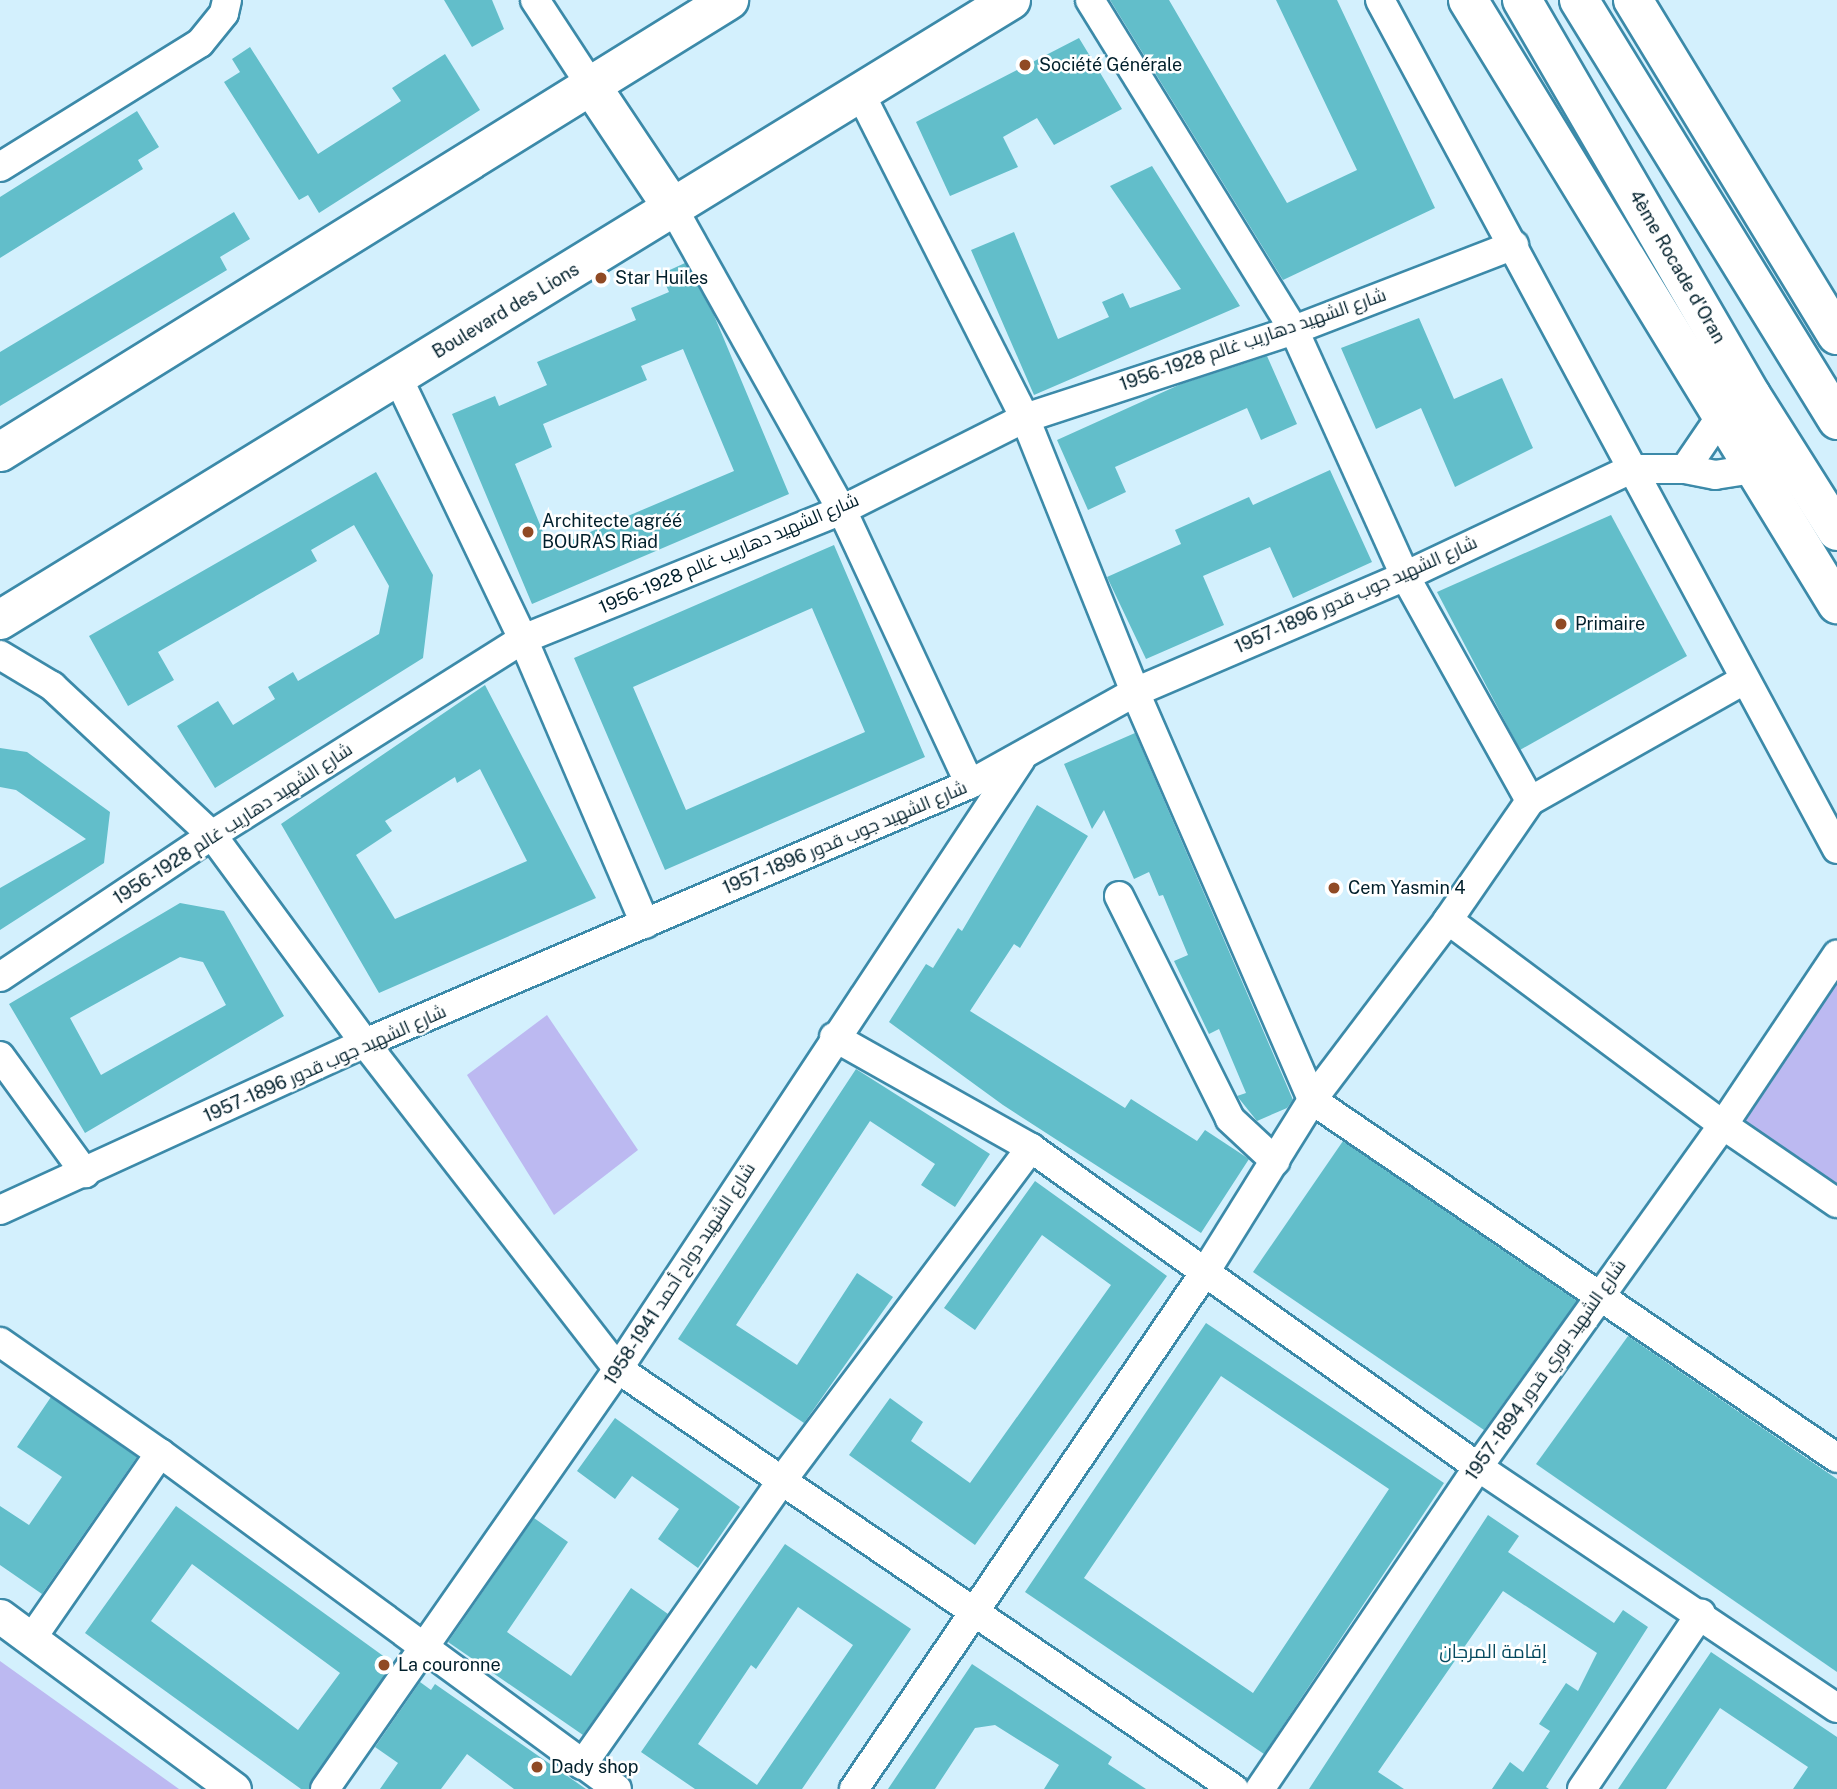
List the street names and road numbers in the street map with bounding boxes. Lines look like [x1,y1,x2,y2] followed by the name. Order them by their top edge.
[1624,186,1730,348] street label: 4ème Rocade d'Oran
[429,259,583,363] street label: Boulevard des Lions
[1117,284,1389,396] street label: شارع الشهيد دهاريب غالم 1928-1956
[596,489,862,619] street label: شارع الشهيد دهاريب غالم 1928-1956
[1231,532,1481,658] street label: شارع الشهيد جوب قدور 1896-1957
[110,739,356,909] street label: شارع الشهيد دهاريب غالم 1928-1956
[720,777,970,899] street label: شارع الشهيد جوب قدور 1896-1957
[200,1001,450,1127] street label: شارع الشهيد جوب قدور 1896-1957
[600,1159,760,1389] street label: شارع الشهيد دواح أحمد 1941-1958
[1461,1255,1631,1485] street label: شارع الشهيد بوري قدور 1894-1957

